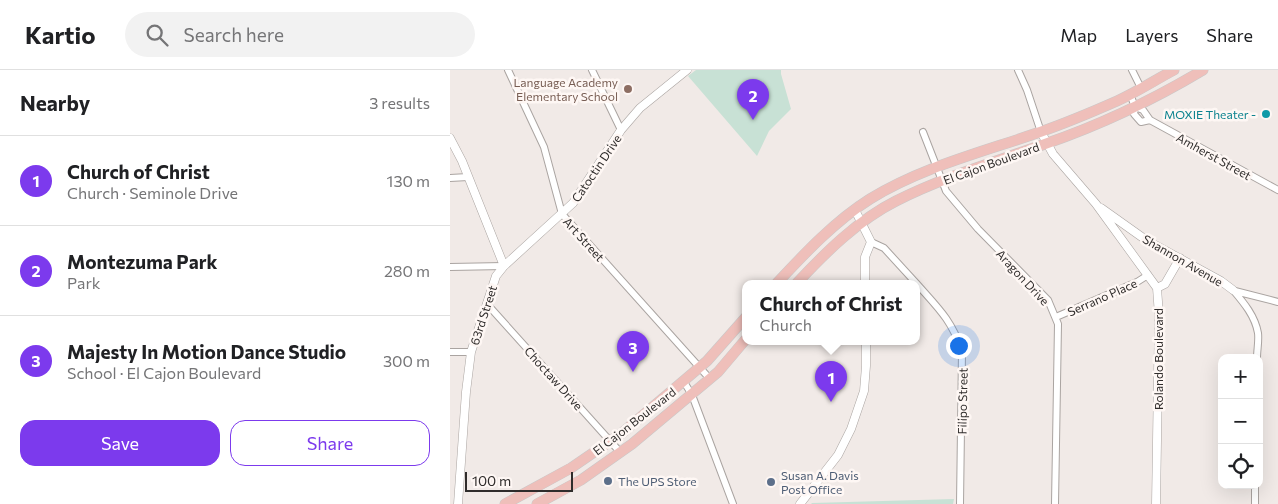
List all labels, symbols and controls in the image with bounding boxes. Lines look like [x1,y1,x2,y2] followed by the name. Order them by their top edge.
[125,12,475,57] search box
[25,20,95,49] text: Kartio
[143,21,171,49] icon: search
[183,23,284,46] text: Search here
[1060,24,1097,46] text: Map
[1125,24,1178,46] text: Layers
[1206,24,1253,46] text: Share
[513,75,618,103] place label: Language Academy Elementary School
[737,79,769,120] pin: 2
[622,83,634,95] marker: Language Academy Elementary School
[20,90,90,115] text: Nearby
[369,93,430,112] text: 3 results
[1164,107,1256,121] place label: MOXIE Theater -
[1260,108,1272,120] marker: MOXIE Theater -
[1174,130,1254,182] street label: Amherst Street
[568,132,624,204] street label: Catoctin Drive
[941,139,1041,187] street label: El Cajon Boulevard
[67,160,210,183] text: Church of Christ
[32,171,40,190] text: 1
[387,171,430,190] text: 130 m
[67,183,238,202] text: Church · Seminole Drive
[561,214,607,264] street label: Art Street
[1140,231,1226,289] street label: Shannon Avenue
[994,246,1052,308] street label: Aragon Drive
[67,250,217,273] text: Montezuma Park
[31,261,41,280] text: 2
[384,261,430,280] text: 280 m
[67,273,100,292] text: Park
[1065,275,1139,319] street label: Serrano Place
[742,280,920,345] popup
[467,283,499,347] street label: 63rd Street
[760,292,902,315] text: Church of Christ
[1151,308,1165,410] street label: Rolando Boulevard
[760,315,812,334] text: Church
[617,331,649,372] pin: 3
[946,333,972,359] your location
[67,340,346,363] text: Majesty In Motion Dance Studio
[522,344,586,412] street label: Choctaw Drive
[31,351,41,370] text: 3
[383,351,430,370] text: 300 m
[1218,354,1263,489] map controls
[1218,354,1263,399] button: +
[815,361,847,402] pin: 1
[67,363,261,382] text: School · El Cajon Boulevard
[954,368,970,434] street label: Filipo Street
[590,384,678,458] street label: El Cajon Boulevard
[1218,399,1263,444] button: −
[20,420,220,466] button: Save
[230,420,430,466] button: Share
[1218,444,1263,489] button: locate
[781,468,859,496] place label: Susan A. Davis Post Office
[465,469,572,492] scale bar
[472,472,511,489] text: 100 m
[618,474,697,488] place label: The UPS Store
[602,475,614,487] marker: The UPS Store
[765,476,777,488] marker: Susan A. Davis Post Office

